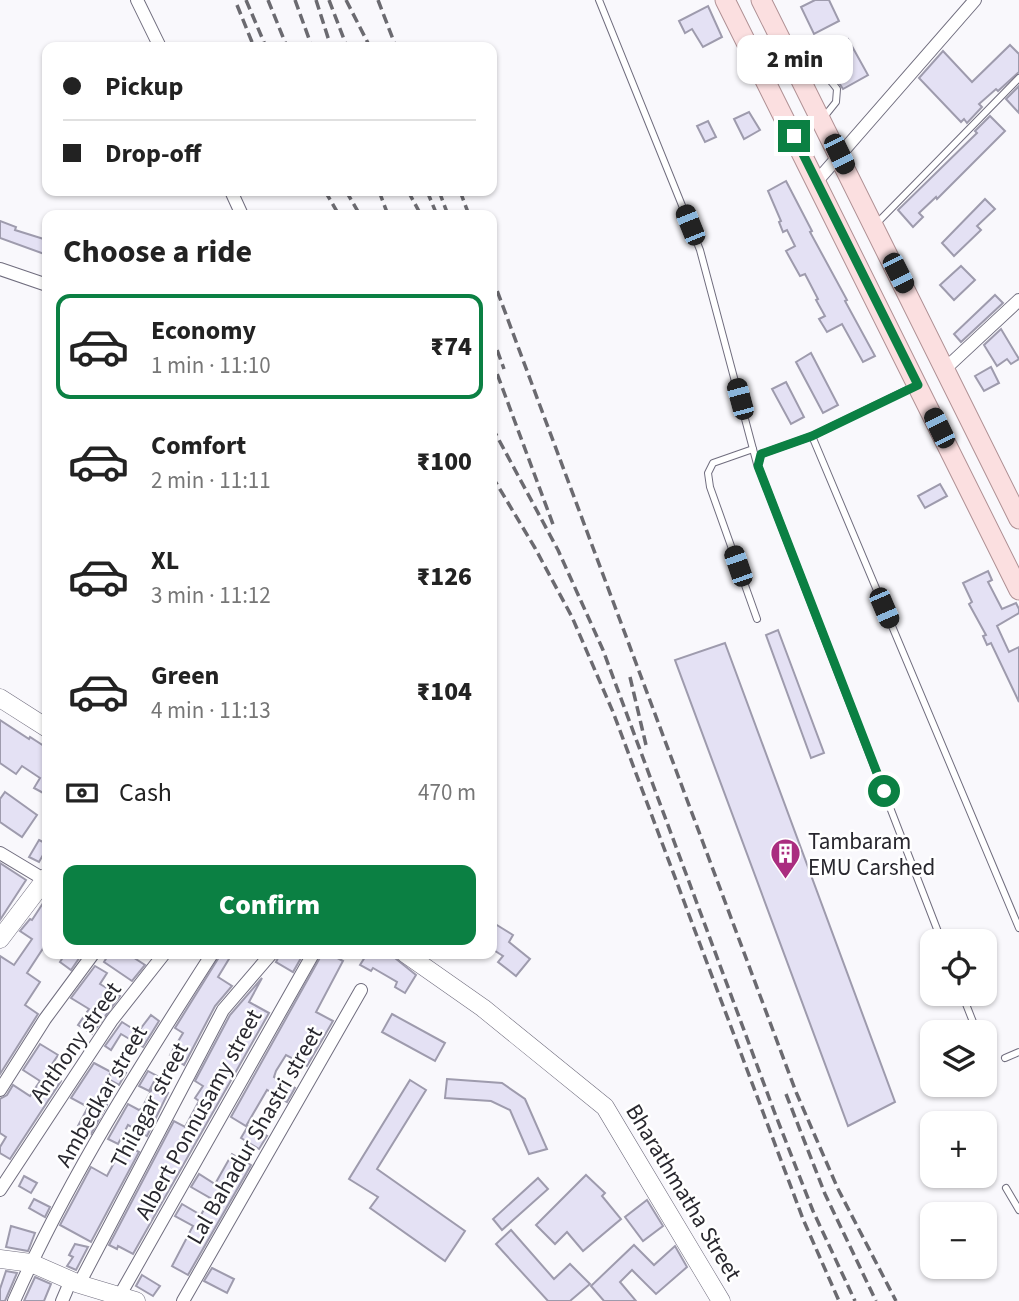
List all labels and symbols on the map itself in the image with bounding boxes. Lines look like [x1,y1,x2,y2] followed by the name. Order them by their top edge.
[736,34,852,83] callout: 2 min
[778,120,810,152] route end
[821,131,858,177] car
[673,202,708,248] car
[880,250,917,296] car
[725,376,756,422] car
[921,405,958,451] car
[722,543,755,589] car
[867,585,902,631] car
[868,775,900,807] route start
[808,825,935,884] place label: Tambaram EMU Carshed
[768,837,802,881] building icon: Tambaram EMU Carshed
[22,975,129,1109] street label: Anthony street
[127,1003,270,1226] street label: Albert Ponnusamy street
[47,1019,156,1173] street label: Ambedkar street
[178,1020,331,1250] street label: Lal Bahadur Shastri street
[102,1036,197,1174] street label: Thilagar street
[618,1098,750,1287] street label: Bharathmatha Street

